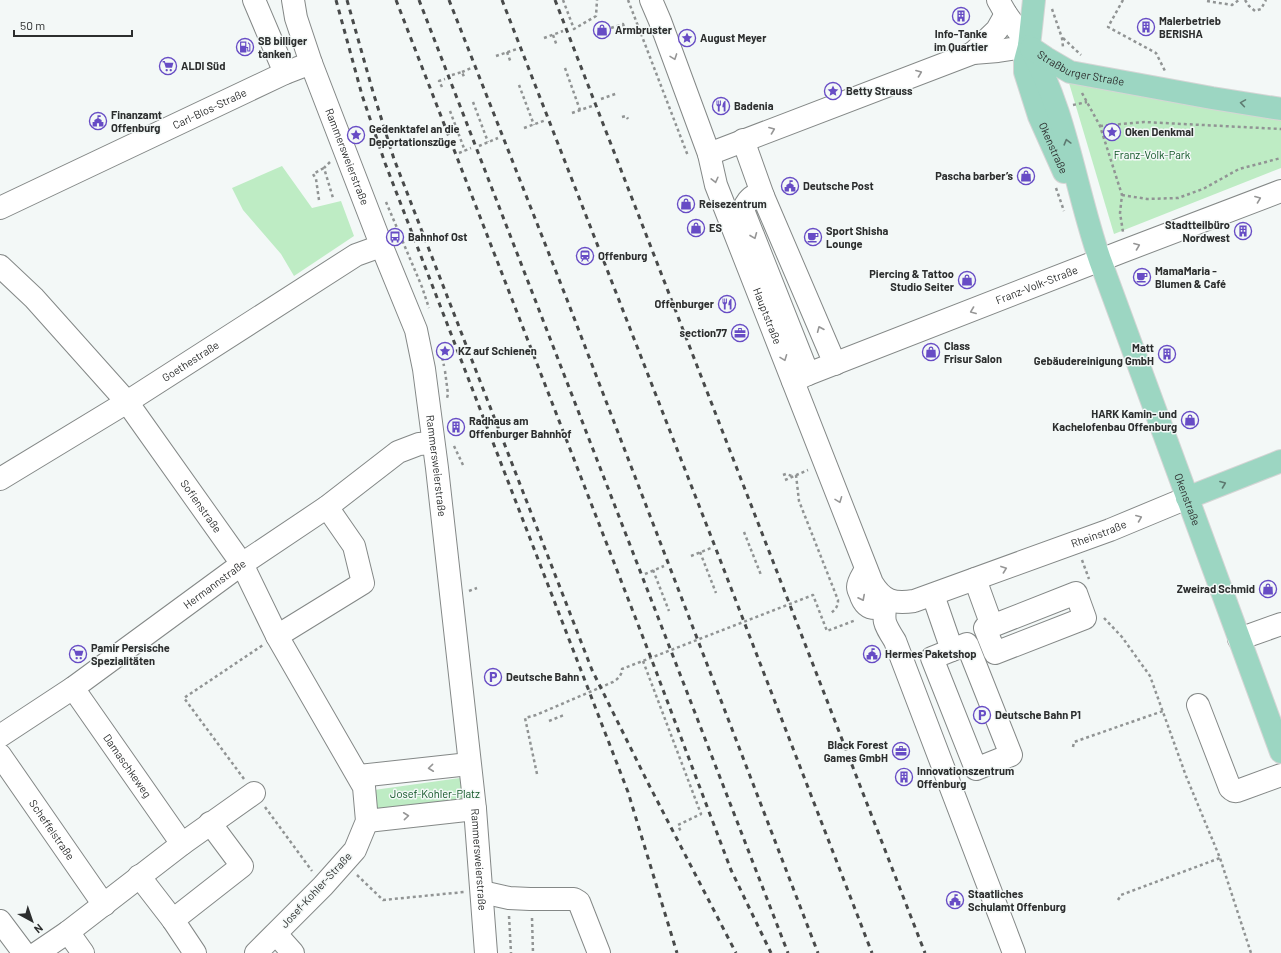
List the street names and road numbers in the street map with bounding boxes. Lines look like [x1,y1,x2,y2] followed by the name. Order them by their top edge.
[1035,47,1126,88] street label: Straßburger Straße
[170,85,249,131] street label: Carl-Blos-Straße
[323,106,372,207] street label: Rammersweierstraße
[1037,120,1071,176] street label: Okenstraße
[994,262,1080,306] street label: Franz-Volk-Straße
[751,286,785,346] street label: Hauptstraße
[159,338,221,384] street label: Goethestraße
[424,414,449,517] street label: Rammersweierstraße
[1172,471,1203,527] street label: Okenstraße
[178,477,225,535] street label: Sofienstraße
[1069,517,1128,550] street label: Rheinstraße
[180,556,248,611] street label: Hermannstraße
[101,731,155,800] street label: Damaschkeweg
[27,797,78,862] street label: Scheffelstraße
[469,808,490,911] street label: Rammersweierstraße
[277,849,354,930] street label: Josef-Kohler-Straße

